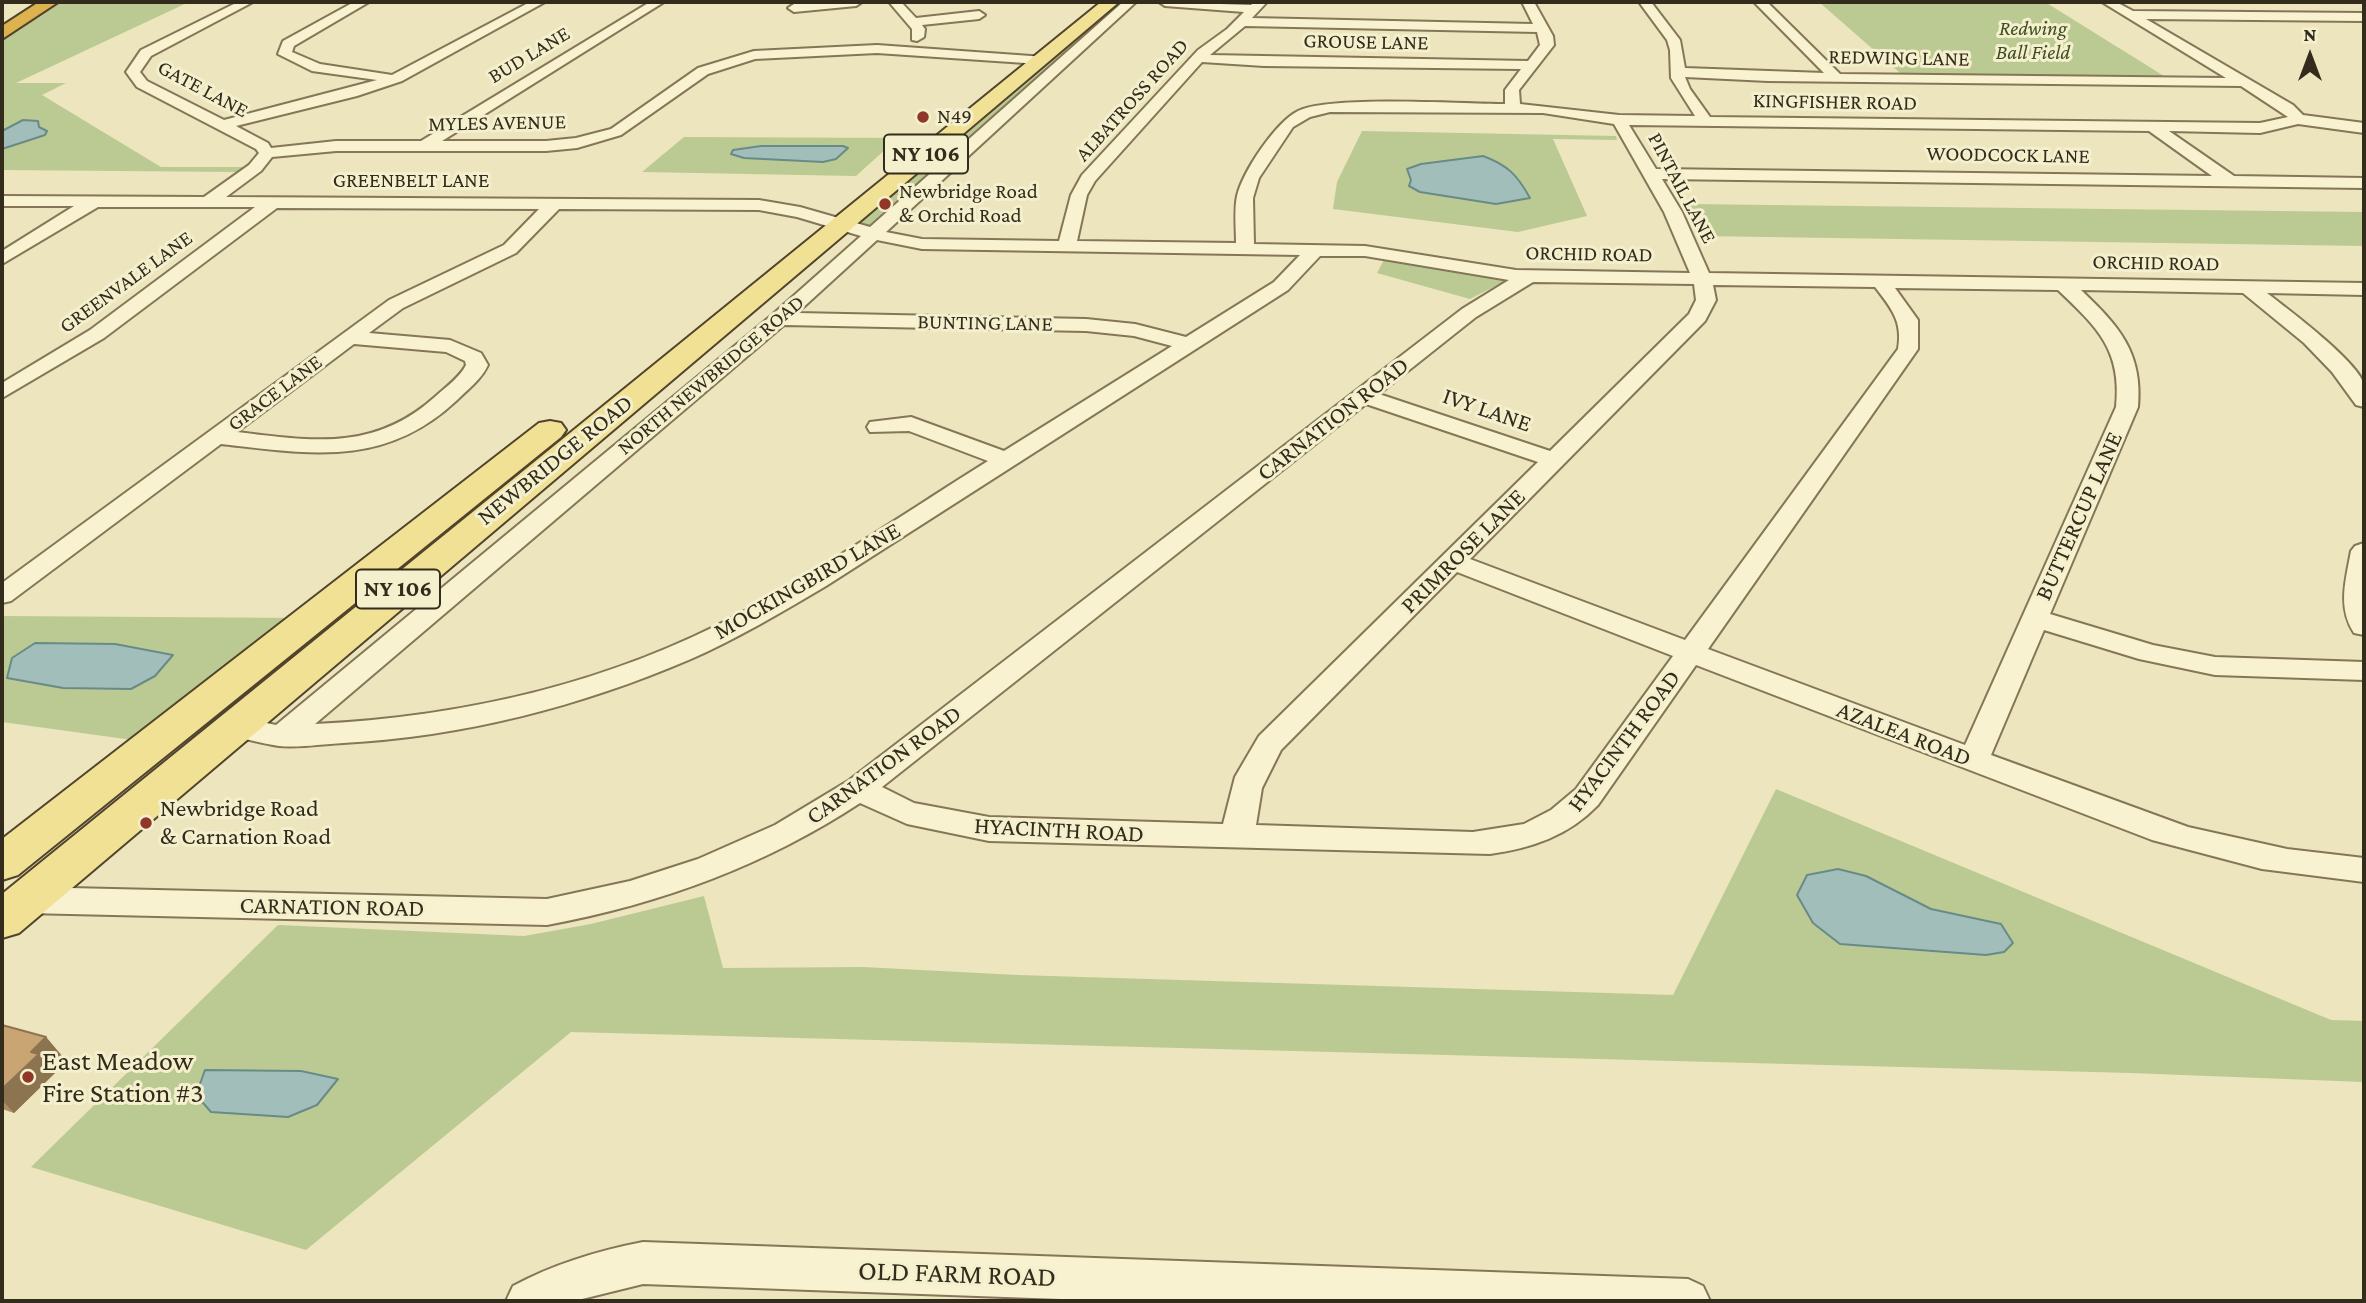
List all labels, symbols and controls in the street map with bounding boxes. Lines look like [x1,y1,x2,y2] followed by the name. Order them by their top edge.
[1996,16,2070,66] park label: Redwing Ball Field
[484,21,574,89] street label: BUD LANE
[2275,21,2345,91] north arrow
[2304,24,2316,45] text: N
[1303,28,1429,56] street label: GROUSE LANE
[1070,33,1194,167] street label: ALBATROSS ROAD
[1828,44,1970,72] street label: REDWING LANE
[153,55,253,123] street label: GATE LANE
[1753,88,1917,116] street label: KINGFISHER ROAD
[937,104,972,130] place label: N49
[428,109,566,137] street label: MYLES AVENUE
[915,109,931,125] marker: N49
[1642,128,1722,248] street label: PINTAIL LANE
[884,134,968,174] road number: NY 106
[1926,141,2090,169] street label: WOODCOCK LANE
[333,168,489,194] street label: GREENBELT LANE
[899,179,1038,229] place label: Newbridge Road & Orchid Road
[877,196,893,212] marker: Newbridge Road & Orchid Road
[55,225,197,339] street label: GREENVALE LANE
[1525,240,1653,268] street label: ORCHID ROAD
[2092,249,2220,277] street label: ORCHID ROAD
[613,290,809,460] street label: NORTH NEWBRIDGE ROAD
[917,309,1053,337] street label: BUNTING LANE
[223,349,327,437] street label: GRACE LANE
[1251,351,1415,487] street label: CARNATION ROAD
[1439,381,1535,439] street label: IVY LANE
[472,389,638,531] street label: NEWBRIDGE ROAD
[2029,427,2129,605] street label: BUTTERCUP LANE
[1395,483,1531,619] street label: PRIMROSE LANE
[709,516,905,646] street label: MOCKINGBIRD LANE
[356,569,440,608] road number: NY 106
[1561,664,1687,818] street label: HYACINTH ROAD
[1833,695,1975,773] street label: AZALEA ROAD
[801,699,967,831] street label: CARNATION ROAD
[160,795,331,851] place label: Newbridge Road & Carnation Road
[973,811,1145,849] street label: HYACINTH ROAD
[138,815,154,831] marker: Newbridge Road & Carnation Road
[239,891,425,923] street label: CARNATION ROAD
[42,1044,204,1110] place label: East Meadow Fire Station #3
[20,1069,36,1085] marker: East Meadow Fire Station #3
[857,1254,1057,1294] street label: OLD FARM ROAD

